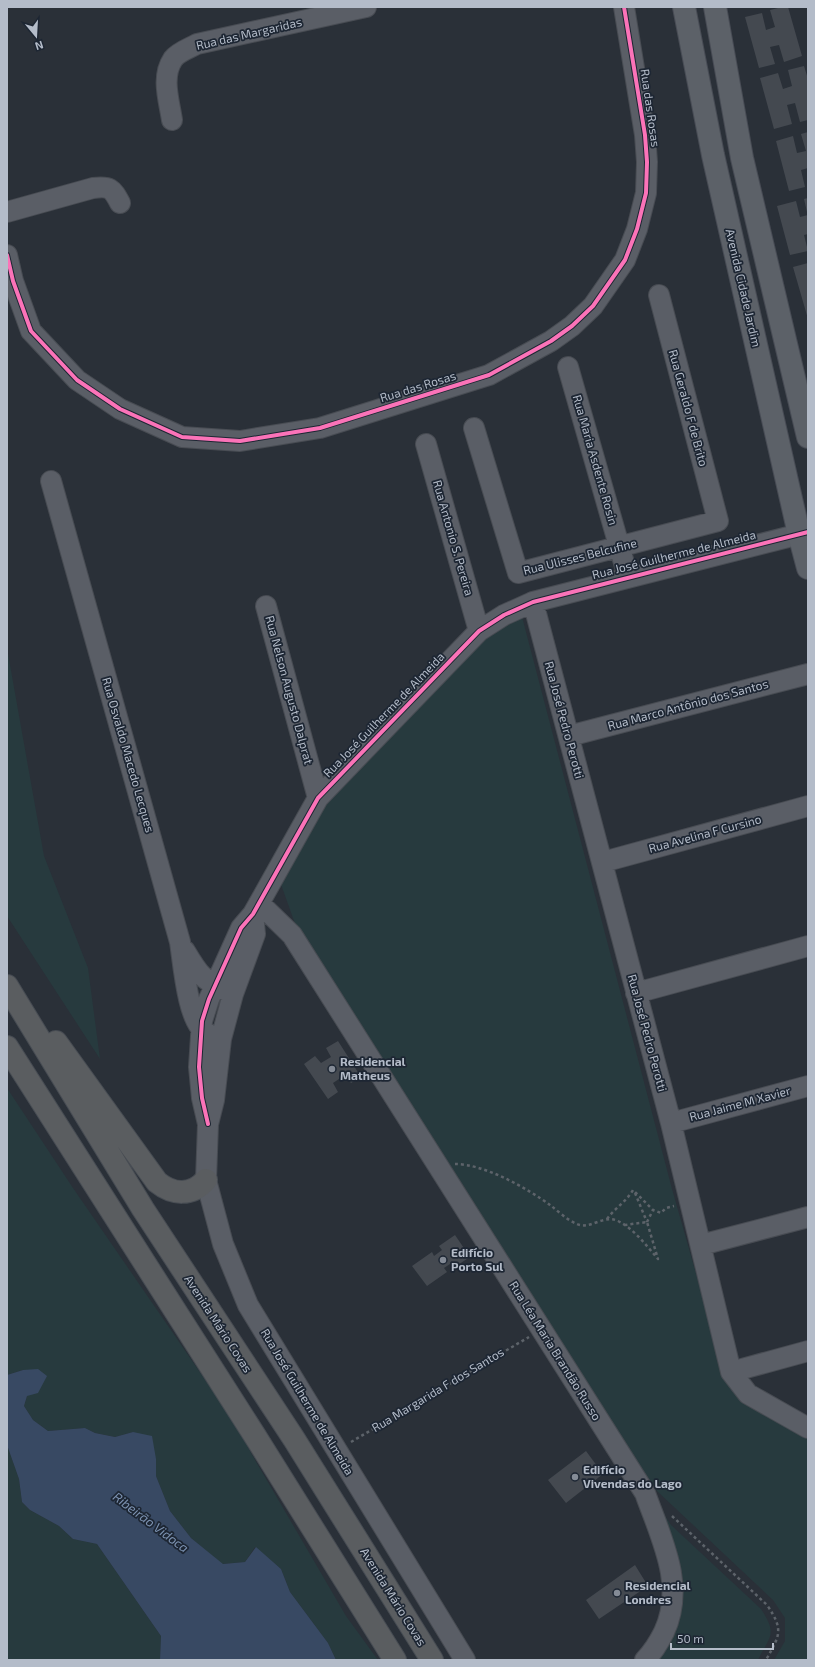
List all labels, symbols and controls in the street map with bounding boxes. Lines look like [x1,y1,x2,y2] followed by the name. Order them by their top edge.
[194,14,303,52] street label: Rua das Margaridas
[16,16,56,56] north arrow
[33,39,45,53] text: N
[639,68,663,148] street label: Rua das Rosas
[724,227,764,348] street label: Avenida Cidade Jardim
[667,348,711,468] street label: Rua Geraldo F de Brito
[378,368,457,404] street label: Rua das Rosas
[571,393,621,527] street label: Rua Maria Asdente Rosin
[431,478,477,597] street label: Rua Antonio S. Pereira
[590,527,757,581] street label: Rua José Guilherme de Almeida
[522,535,638,577] street label: Rua Ulisses Belcufine
[263,614,317,766] street label: Rua Nelson Augusto Dalprat
[320,649,447,780] street label: Rua José Guilherme de Almeida
[543,660,587,780] street label: Rua José Pedro Perotti
[100,676,158,834] street label: Rua Osvaldo Macedo Lecques
[606,676,770,732] street label: Rua Marco Antônio dos Santos
[647,811,763,855] street label: Rua Avelina F Cursino
[626,973,670,1093] street label: Rua José Pedro Perotti
[340,1054,406,1082] place label: Residencial Matheus
[327,1064,337,1074] marker: Residencial Matheus
[688,1083,792,1123] street label: Rua Jaime M Xavier
[451,1245,503,1273] place label: Edifício Porto Sul
[438,1255,448,1265] marker: Edifício Porto Sul
[182,1272,255,1375] street label: Avenida Mário Covas
[507,1278,605,1423] street label: Rua Léa Maria Brandão Russo
[259,1326,357,1477] street label: Rua José Guilherme de Almeida
[369,1344,506,1434] street label: Rua Margarida F dos Santos
[583,1462,682,1490] place label: Edifício Vivendas do Lago
[570,1472,580,1482] marker: Edifício Vivendas do Lago
[110,1488,192,1556] water label: Ribeirão Vidoca
[358,1545,430,1648] street label: Avenida Mário Covas
[625,1578,691,1606] place label: Residencial Londres
[612,1588,622,1598] marker: Residencial Londres
[671,1625,773,1651] scale bar
[677,1631,704,1645] text: 50 m

